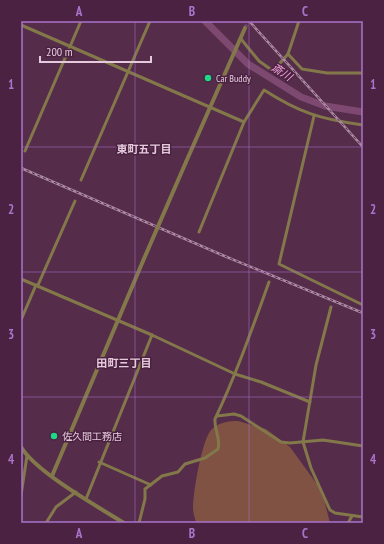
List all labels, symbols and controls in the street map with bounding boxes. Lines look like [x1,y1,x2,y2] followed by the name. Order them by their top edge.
[75,3,83,20] text: A
[189,3,195,20] text: B
[302,3,308,20] text: C
[40,38,151,64] scale bar
[46,44,73,59] text: 200 m
[269,60,296,84] water label: 斎川
[216,72,251,85] place label: Car Buddy
[203,73,213,83] marker: Car Buddy
[8,76,14,93] text: 1
[370,76,376,93] text: 1
[117,142,172,156] district label: 東町五丁目
[8,201,14,218] text: 2
[370,201,376,218] text: 2
[8,326,14,343] text: 3
[370,326,376,343] text: 3
[97,356,152,370] district label: 田町三丁目
[62,430,122,443] place label: 佐久間工務店
[49,431,59,441] marker: 佐久間工務店
[8,451,15,468] text: 4
[370,451,377,468] text: 4
[75,525,83,542] text: A
[189,525,195,542] text: B
[302,525,308,542] text: C

